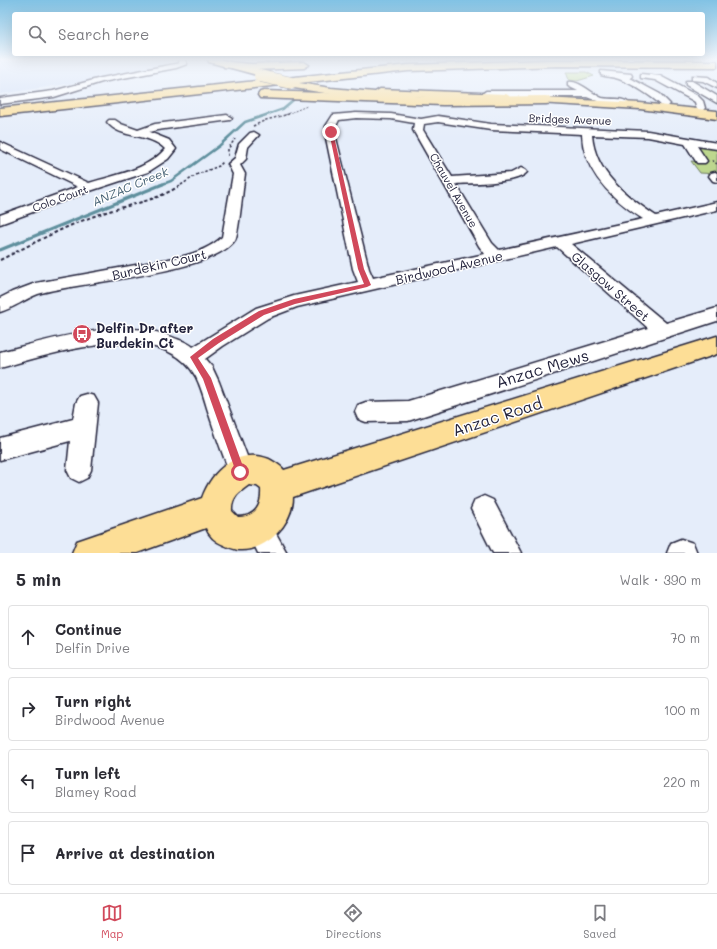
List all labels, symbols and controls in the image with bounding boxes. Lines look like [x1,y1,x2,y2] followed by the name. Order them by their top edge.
[12,12,705,56] search box
[26,23,48,45] icon: search
[58,24,149,44] text: Search here
[528,110,612,128] street label: Bridges Avenue
[322,123,340,141] route end
[427,150,482,230] street label: Chauvel Avenue
[90,163,171,209] water label: ANZAC Creek
[30,181,90,215] street label: Colo Court
[110,245,208,283] street label: Burdekin Court
[394,246,504,288] street label: Birdwood Avenue
[568,247,654,325] street label: Glasgow Street
[96,319,194,351] place label: Delfin Dr after Burdekin Ct
[71,323,93,345] bus stop icon: Delfin Dr after Burdekin Ct
[493,344,591,392] street label: Anzac Mews
[449,392,545,440] street label: Anzac Road
[231,463,249,481] route start
[16,568,61,590] text: 5 min
[619,571,701,588] text: Walk · 390 m
[55,619,122,639] text: Continue
[17,626,39,648] icon: ahead
[670,629,700,646] text: 70 m
[55,639,130,656] text: Delfin Drive
[55,691,132,711] text: Turn right
[17,698,39,720] icon: right
[664,701,700,718] text: 100 m
[55,711,165,728] text: Birdwood Avenue
[55,763,120,783] text: Turn left
[17,770,39,792] icon: left
[663,773,700,790] text: 220 m
[55,783,136,800] text: Blamey Road
[17,842,39,864] icon: arrive
[55,843,215,863] text: Arrive at destination
[101,902,123,941] tab: Map
[325,902,381,941] tab: Directions
[583,902,616,941] tab: Saved

